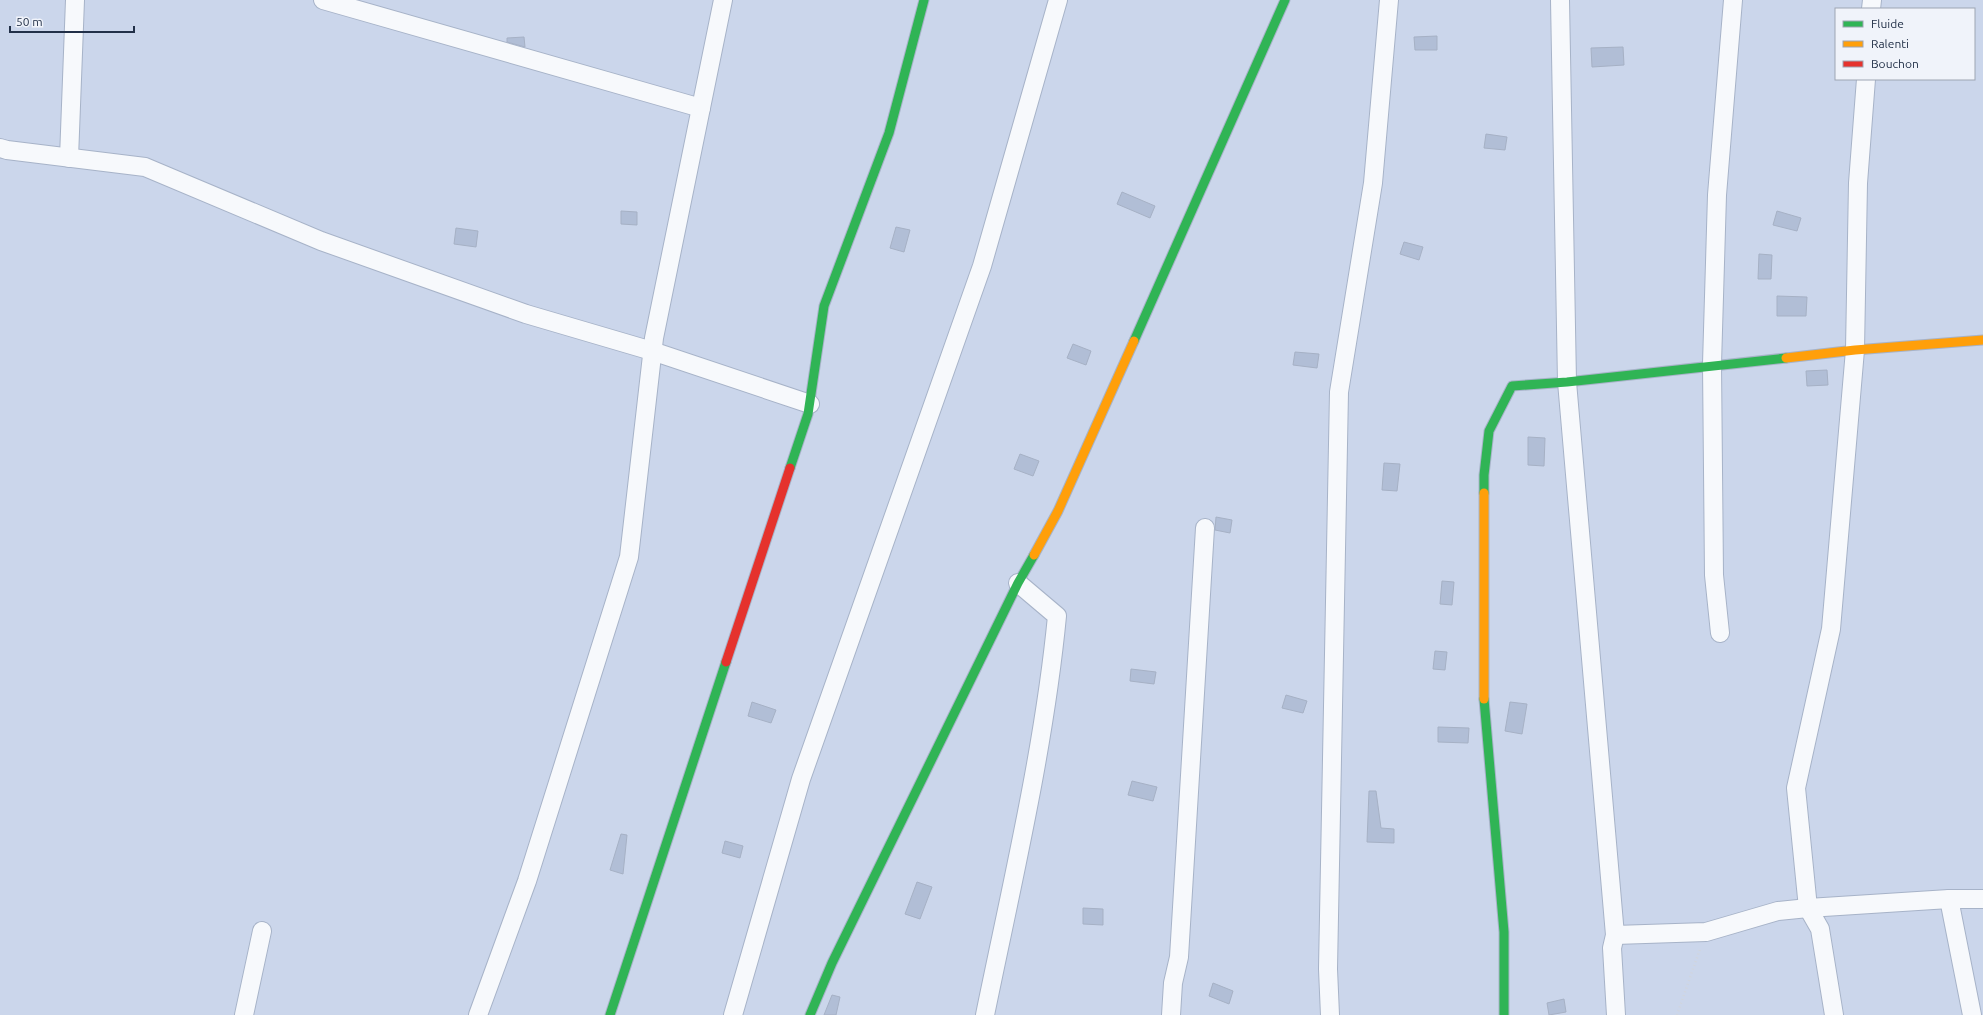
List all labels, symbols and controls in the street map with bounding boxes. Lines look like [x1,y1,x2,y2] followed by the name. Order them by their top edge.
[10,8,134,34] scale bar
[1835,8,1975,80] legend
[16,15,43,28] text: 50 m
[1871,17,1904,30] text: Fluide
[1871,37,1909,50] text: Ralenti
[1871,57,1919,70] text: Bouchon

